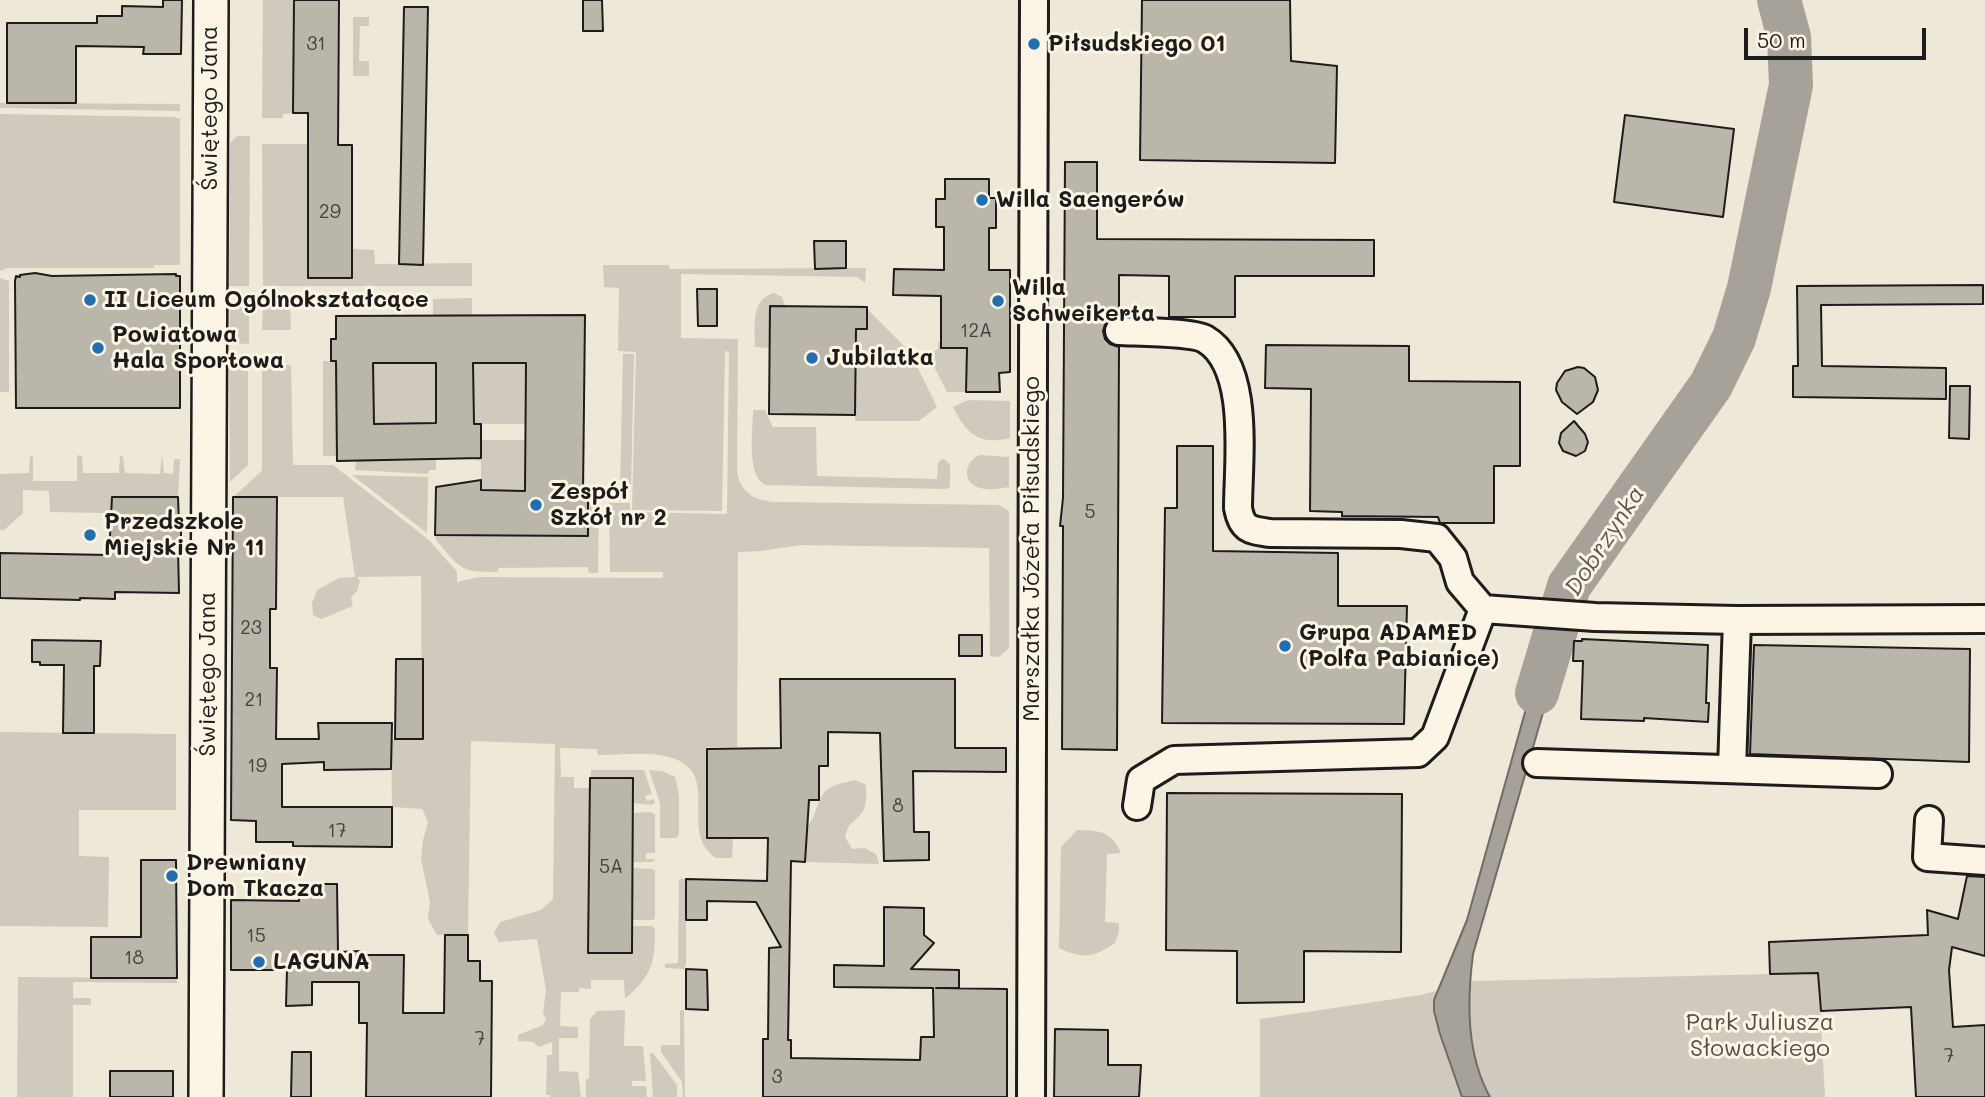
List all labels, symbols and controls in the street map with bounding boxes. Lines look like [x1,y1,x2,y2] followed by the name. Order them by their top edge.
[1747,14,1929,58] scale bar
[196,26,224,190] street label: Świętego Jana
[1757,26,1806,53] text: 50 m
[1048,30,1225,58] place label: Piłsudskiego 01
[306,33,326,55] house number: 31
[1026,36,1042,52] marker: Piłsudskiego 01
[996,186,1185,214] place label: Willa Saengerów
[974,192,990,208] marker: Willa Saengerów
[319,201,341,223] house number: 29
[1012,274,1155,328] place label: Willa Schweikerta
[104,286,429,314] place label: II Liceum Ogólnokształcące
[82,292,98,308] marker: II Liceum Ogólnokształcące
[990,293,1006,309] marker: Willa Schweikerta
[960,320,992,342] house number: 12A
[112,321,284,375] place label: Powiatowa Hala Sportowa
[90,340,106,356] marker: Powiatowa Hala Sportowa
[826,344,934,372] place label: Jubilatka
[804,350,820,366] marker: Jubilatka
[1018,376,1046,722] street label: Marszałka Józefa Piłsudskiego
[550,478,667,532] place label: Zespół Szkół nr 2
[1559,481,1651,601] water label: Dobrzynka
[528,497,544,513] marker: Zespół Szkół nr 2
[1084,501,1096,523] house number: 5
[104,508,265,562] place label: Przedszkole Miejskie Nr 11
[82,527,98,543] marker: Przedszkole Miejskie Nr 11
[194,592,222,756] street label: Świętego Jana
[240,617,262,639] house number: 23
[1299,619,1499,673] place label: Grupa ADAMED (Polfa Pabianice)
[1277,638,1293,654] marker: Grupa ADAMED (Polfa Pabianice)
[244,689,264,711] house number: 21
[247,755,267,777] house number: 19
[892,795,904,817] house number: 8
[327,820,347,842] house number: 17
[186,849,324,903] place label: Drewniany Dom Tkacza
[599,856,623,878] house number: 5A
[164,868,180,884] marker: Drewniany Dom Tkacza
[246,925,266,947] house number: 15
[124,947,144,969] house number: 18
[273,948,370,976] place label: LAGUNA
[251,954,267,970] marker: LAGUNA
[1686,1009,1834,1063] park label: Park Juliusza Słowackiego
[475,1028,485,1050] house number: 7
[1944,1045,1954,1067] house number: 7
[771,1066,783,1088] house number: 3

